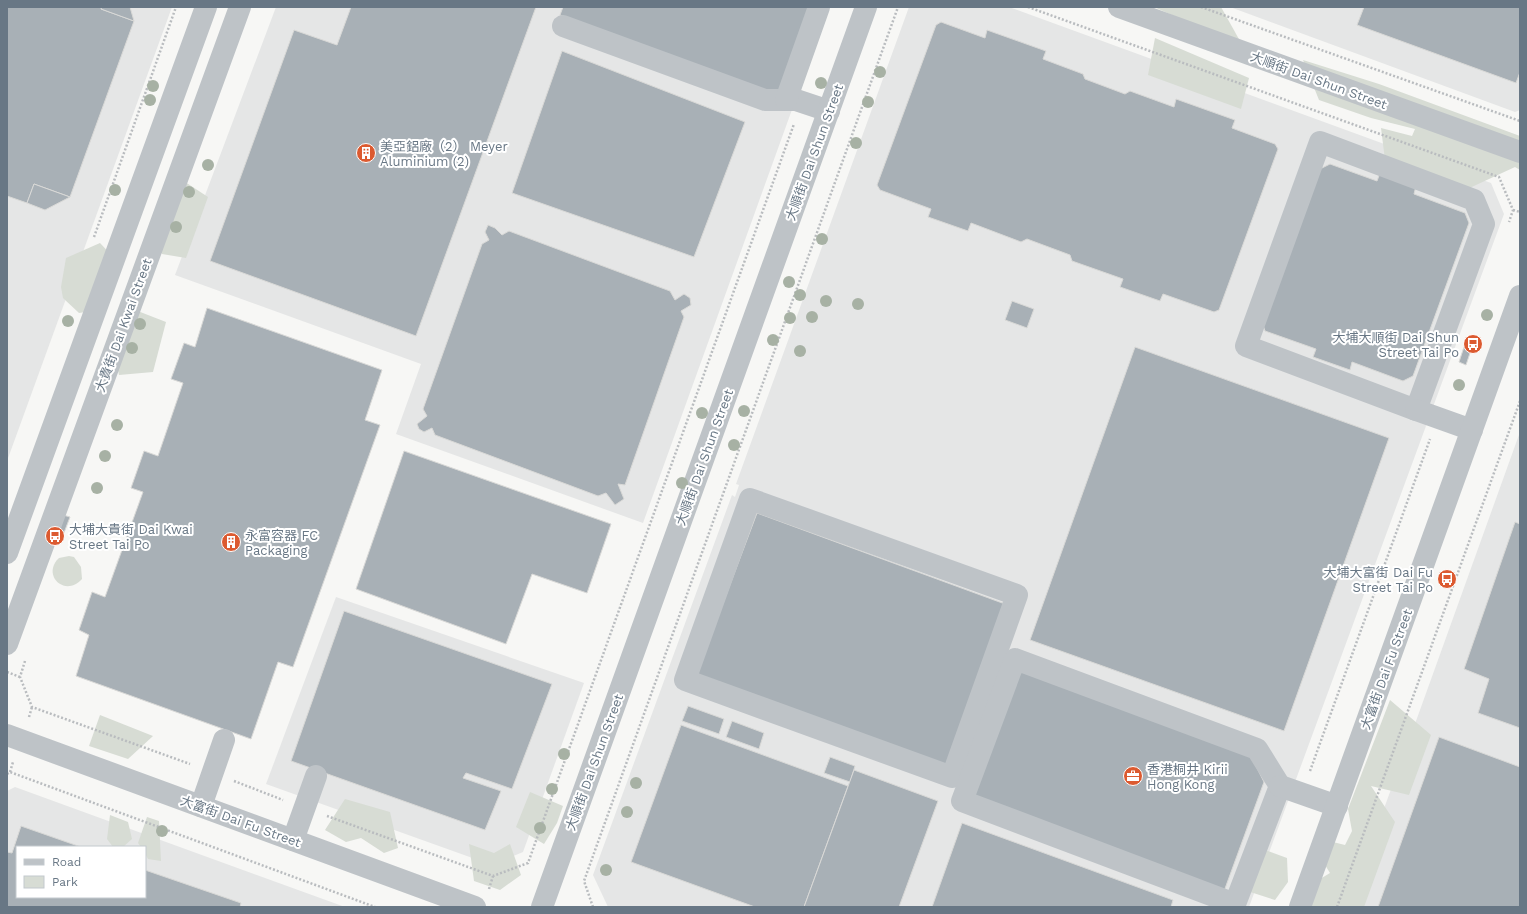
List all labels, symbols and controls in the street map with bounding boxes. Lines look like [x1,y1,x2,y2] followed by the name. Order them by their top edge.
[1249,49,1390,112] street label: 大順街 Dai Shun Street
[783,81,846,222] street label: 大順街 Dai Shun Street
[380,139,508,169] place label: 美亞鋁廠（2） Meyer Aluminium (2)
[355,142,377,164] building icon: 美亞鋁廠（2） Meyer Aluminium (2)
[92,256,155,394] street label: 大貴街 Dai Kwai Street
[1332,330,1459,360] place label: 大埔大順街 Dai Shun Street Tai Po
[1462,333,1484,355] bus stop icon: 大埔大順街 Dai Shun Street Tai Po
[673,386,736,527] street label: 大順街 Dai Shun Street
[69,522,193,552] place label: 大埔大貴街 Dai Kwai Street Tai Po
[44,525,66,547] bus stop icon: 大埔大貴街 Dai Kwai Street Tai Po
[245,528,318,558] place label: 永富容器 FC Packaging
[220,531,242,553] building icon: 永富容器 FC Packaging
[1324,565,1433,595] place label: 大埔大富街 Dai Fu Street Tai Po
[1436,568,1458,590] bus stop icon: 大埔大富街 Dai Fu Street Tai Po
[1358,606,1415,731] street label: 大富街 Dai Fu Street
[563,691,626,832] street label: 大順街 Dai Shun Street
[1147,762,1228,792] place label: 香港桐井 Kirii Hong Kong
[1122,765,1144,787] office icon: 香港桐井 Kirii Hong Kong
[179,793,304,850] street label: 大富街 Dai Fu Street
[16,846,146,898] legend
[52,855,81,869] text: Road
[52,875,78,889] text: Park

